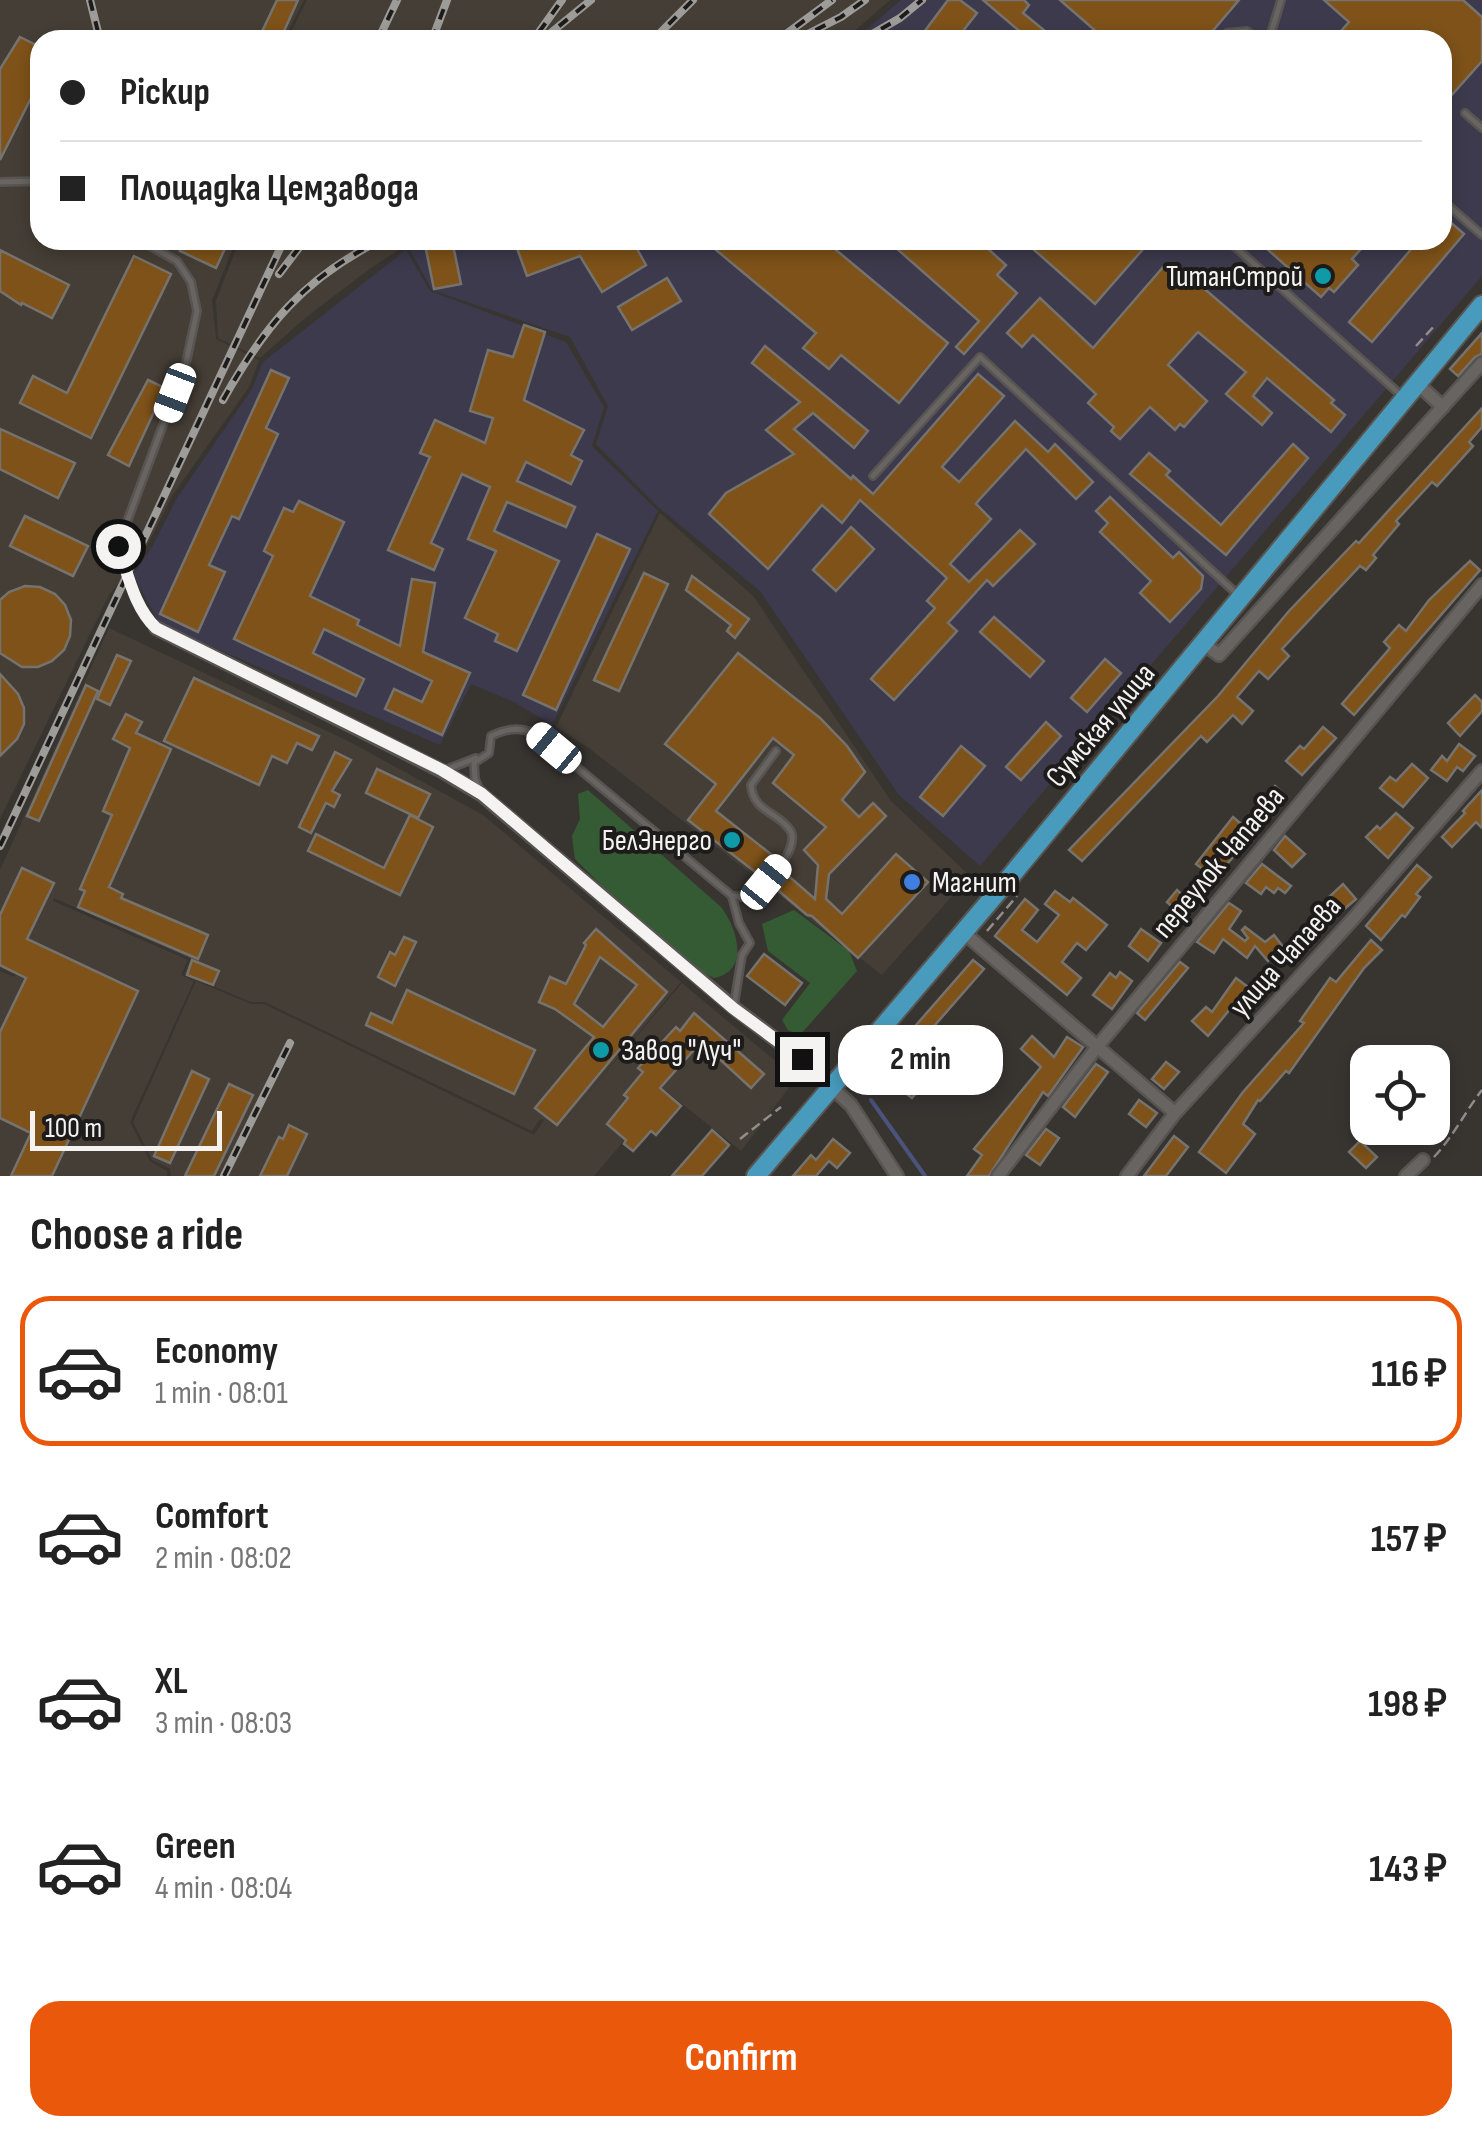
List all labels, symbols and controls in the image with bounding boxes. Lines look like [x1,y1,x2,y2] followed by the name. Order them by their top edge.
[120,70,210,115] text: Pickup
[120,166,419,211] text: Площадка Цемзавода
[1166,259,1303,295] place label: ТитанСтрой
[1312,265,1334,287] marker: ТитанСтрой
[150,360,200,426] car
[96,524,141,569] route start
[1039,656,1163,795] street label: Сумская улица
[521,717,587,779] car
[1145,780,1292,946] street label: переулок Чапаева
[602,823,712,859] place label: БелЭнерго
[721,829,743,851] marker: БелЭнерго
[735,849,797,915] car
[932,865,1017,901] place label: Магнит
[901,871,923,893] marker: Магнит
[1222,889,1349,1024] street label: улица Чапаева
[837,1024,1002,1094] callout: 2 min
[621,1033,741,1069] place label: Завод "Луч"
[780,1037,825,1082] route end
[590,1039,612,1061] marker: Завод "Луч"
[890,1040,951,1079] text: 2 min
[1350,1045,1450,1145] map controls
[1350,1045,1450,1145] button: locate
[30,1106,222,1150] scale bar
[45,1112,102,1145] text: 100 m
[30,1208,243,1263] text: Choose a ride
[35,1326,125,1416] icon: car
[155,1329,278,1374] text: Economy
[1371,1352,1447,1397] text: 116 ₽
[155,1374,288,1413] text: 1 min · 08:01
[35,1491,125,1581] icon: car
[155,1494,269,1539] text: Comfort
[1371,1517,1447,1562] text: 157 ₽
[155,1539,292,1578] text: 2 min · 08:02
[35,1656,125,1746] icon: car
[155,1659,188,1704] text: XL
[1368,1682,1447,1727] text: 198 ₽
[155,1704,292,1743] text: 3 min · 08:03
[35,1821,125,1911] icon: car
[155,1824,236,1869] text: Green
[1369,1847,1447,1892] text: 143 ₽
[155,1869,292,1908] text: 4 min · 08:04
[30,2001,1452,2116] button: Confirm

